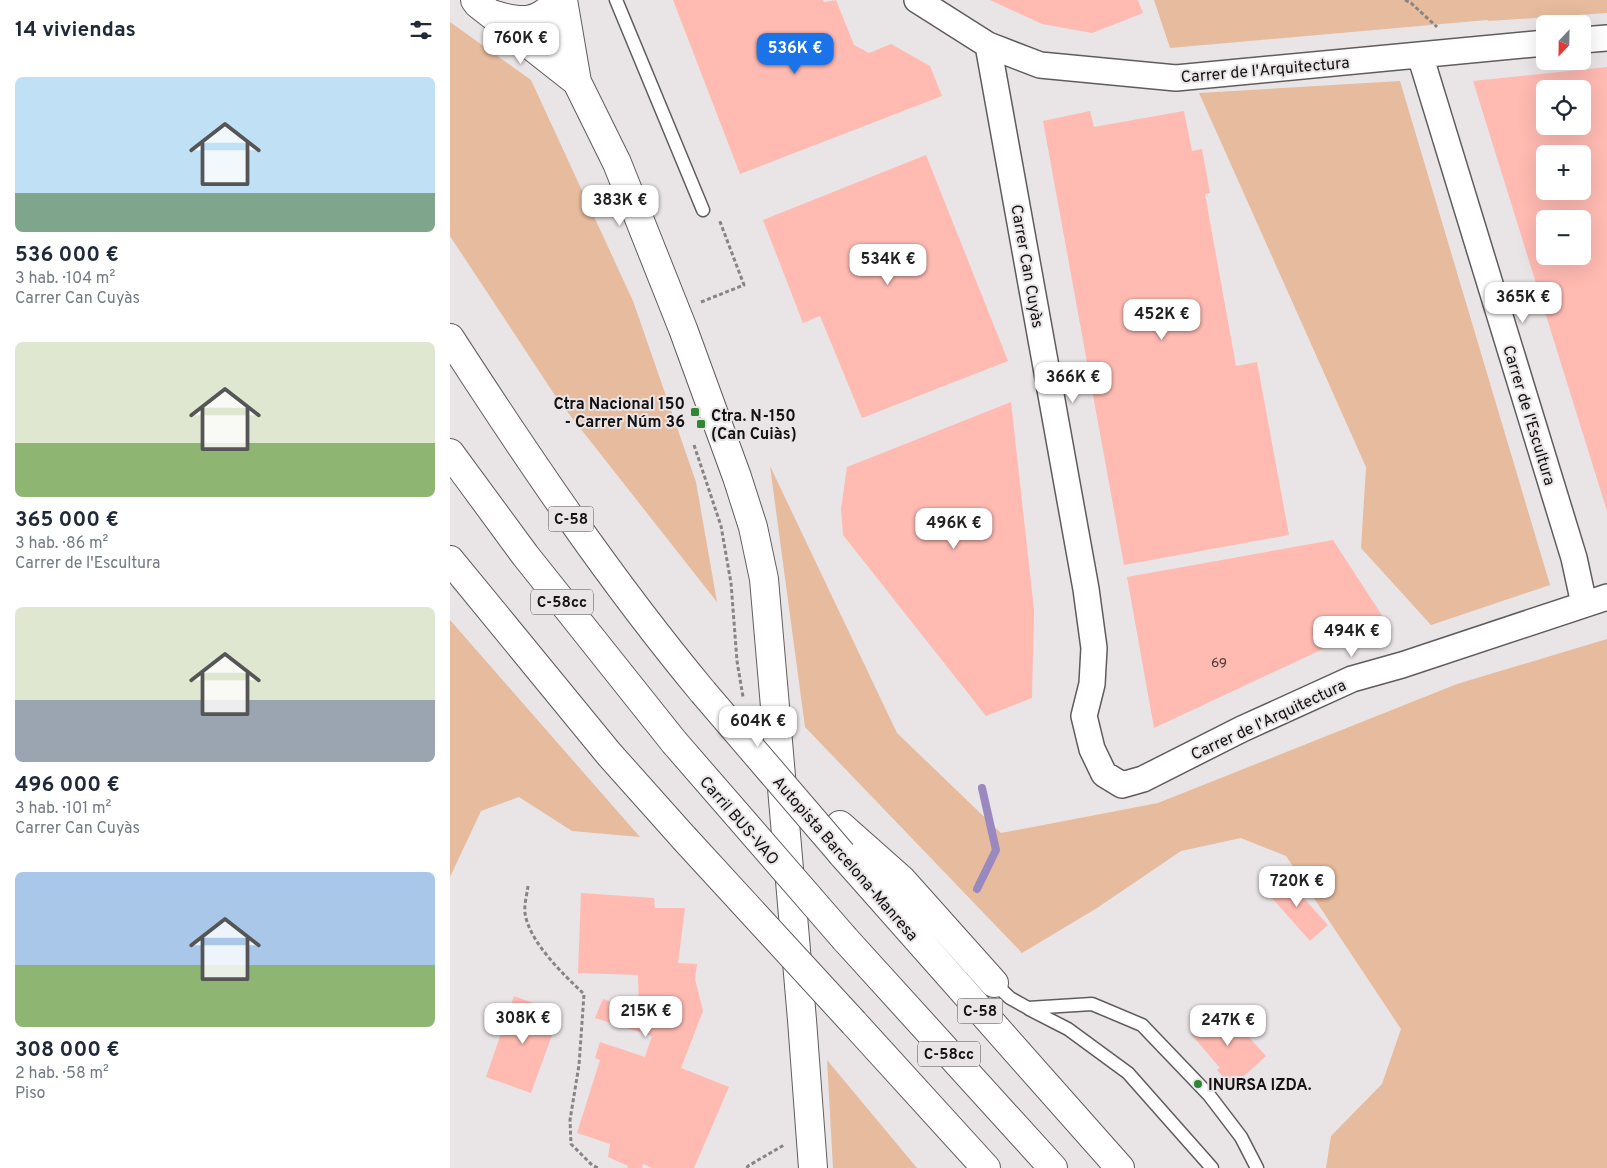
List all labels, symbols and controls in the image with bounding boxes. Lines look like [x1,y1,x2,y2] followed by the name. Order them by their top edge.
[1536,15,1591,70] north arrow
[1536,15,1591,265] map controls
[407,16,435,44] icon: filters
[15,17,136,44] text: 14 viviendas
[480,22,562,65] pin: 760K €
[494,29,548,49] text: 760K €
[754,32,836,75] pin: 536K €
[768,39,822,59] text: 536K €
[1180,54,1350,88] street label: Carrer de l'Arquitectura
[1536,80,1591,135] button: locate
[180,109,270,199] icon: home
[1536,145,1591,200] button: +
[579,184,661,227] pin: 383K €
[593,191,647,211] text: 383K €
[1005,203,1047,330] street label: Carrer Can Cuyàs
[1536,210,1591,265] button: −
[15,242,119,269] text: 536 000 €
[847,244,929,286] pin: 534K €
[860,250,916,270] text: 534K €
[15,269,115,289] text: 3 hab. · 104 m²
[1482,282,1564,324] pin: 365K €
[1496,288,1550,308] text: 365K €
[15,289,140,309] text: Carrer Can Cuyàs
[1121,298,1203,341] pin: 452K €
[1134,305,1190,325] text: 452K €
[1497,343,1559,488] street label: Carrer de l'Escultura
[1032,362,1114,404] pin: 366K €
[1046,368,1100,388] text: 366K €
[180,374,270,464] icon: home
[553,395,685,433] place label: Ctra Nacional 150 - Carrer Núm 36
[689,406,701,418] marker: Ctra Nacional 150 - Carrer Núm 36
[711,407,797,445] place label: Ctra. N-150 (Can Cuiàs)
[695,418,707,430] marker: Ctra. N-150 (Can Cuiàs)
[548,506,594,532] road number: C-58
[15,507,119,534] text: 365 000 €
[913,508,995,550] pin: 496K €
[926,514,982,534] text: 496K €
[15,534,108,554] text: 3 hab. · 86 m²
[15,554,160,574] text: Carrer de l'Escultura
[531,590,593,614] road number: C-58cc
[1311,616,1393,658] pin: 494K €
[1324,622,1380,642] text: 494K €
[180,639,270,729] icon: home
[1211,655,1227,672] house number: 69
[1188,676,1350,766] street label: Carrer de l'Arquitectura
[717,706,799,748] pin: 604K €
[730,712,786,732] text: 604K €
[15,772,120,799] text: 496 000 €
[695,773,782,870] street label: Carril BUS-VAO
[767,773,922,946] street label: Autopista Barcelona-Manresa
[15,799,111,819] text: 3 hab. · 101 m²
[15,819,140,839] text: Carrer Can Cuyàs
[1256,866,1338,908] pin: 720K €
[1270,872,1324,892] text: 720K €
[180,904,270,994] icon: home
[605,996,687,1038] pin: 215K €
[958,998,1002,1024] road number: C-58
[482,1002,564,1045] pin: 308K €
[620,1002,672,1022] text: 215K €
[1187,1004,1269,1047] pin: 247K €
[495,1009,551,1029] text: 308K €
[1201,1011,1255,1031] text: 247K €
[15,1037,120,1064] text: 308 000 €
[918,1042,980,1066] road number: C-58cc
[15,1064,109,1084] text: 2 hab. · 58 m²
[1208,1076,1312,1096] place label: INURSA IZDA.
[1192,1078,1204,1090] marker: INURSA IZDA.
[15,1084,45,1104] text: Piso

